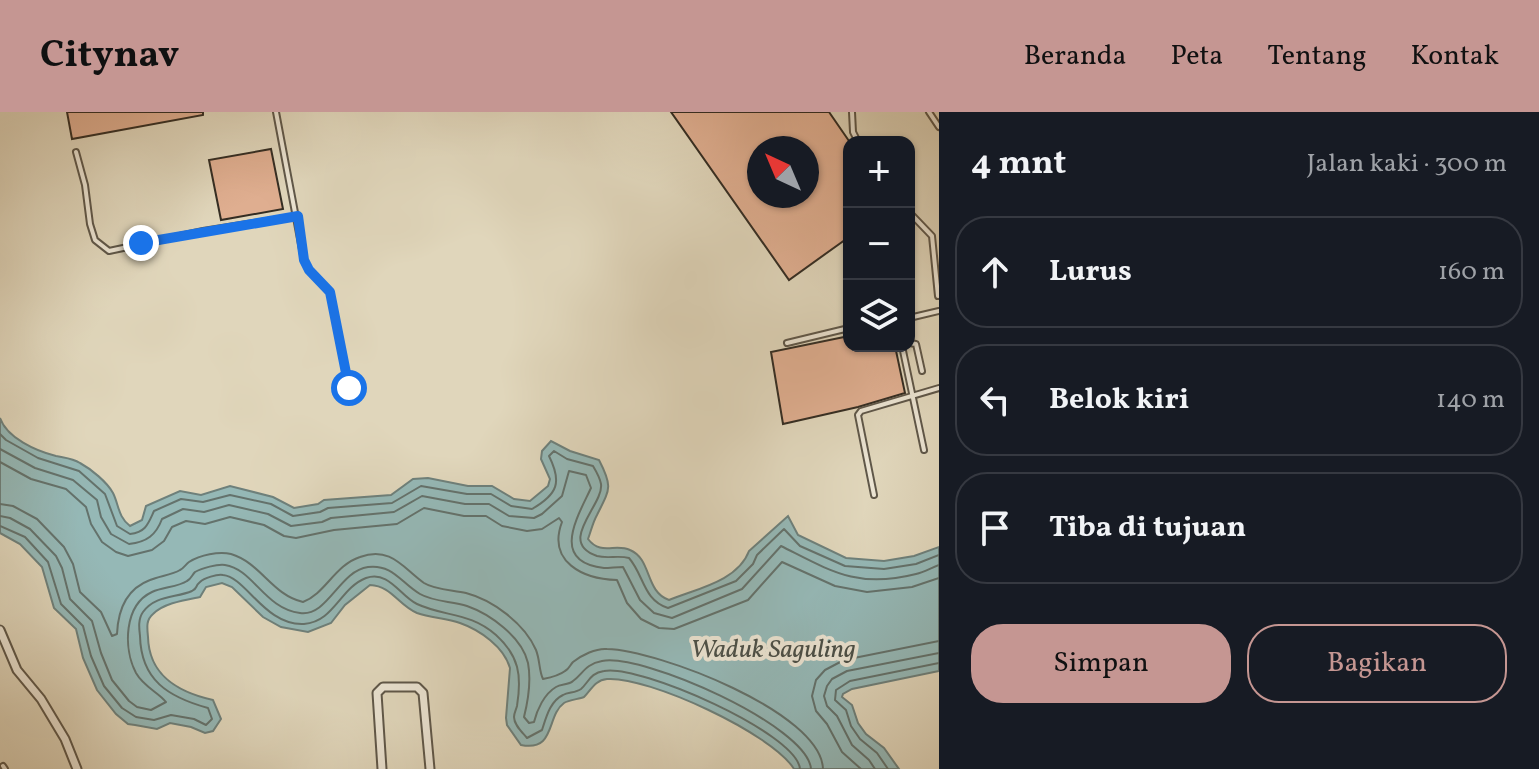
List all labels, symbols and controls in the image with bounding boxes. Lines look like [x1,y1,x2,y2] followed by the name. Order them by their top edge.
[40,30,179,83] text: Citynav
[1024,37,1127,76] text: Beranda
[1171,37,1223,76] text: Peta
[1267,37,1366,76] text: Tentang
[1410,37,1499,76] text: Kontak
[747,136,819,208] north arrow
[843,136,915,352] map controls
[843,136,915,208] button: +
[971,141,1066,188] text: 4 mnt
[1307,146,1507,182] text: Jalan kaki · 300 m
[843,208,915,280] button: −
[123,225,159,261] route end
[973,250,1017,294] icon: ahead
[1049,251,1132,293] text: Lurus
[1438,254,1505,290] text: 160 m
[843,280,915,352] button: layers
[331,370,367,406] route start
[973,378,1017,422] icon: left
[1049,379,1189,421] text: Belok kiri
[1436,382,1505,418] text: 140 m
[973,506,1017,550] icon: arrive
[1049,507,1246,549] text: Tiba di tujuan
[971,624,1231,703] button: Simpan
[1247,624,1507,703] button: Bagikan
[690,632,856,668] water label: Waduk Saguling

